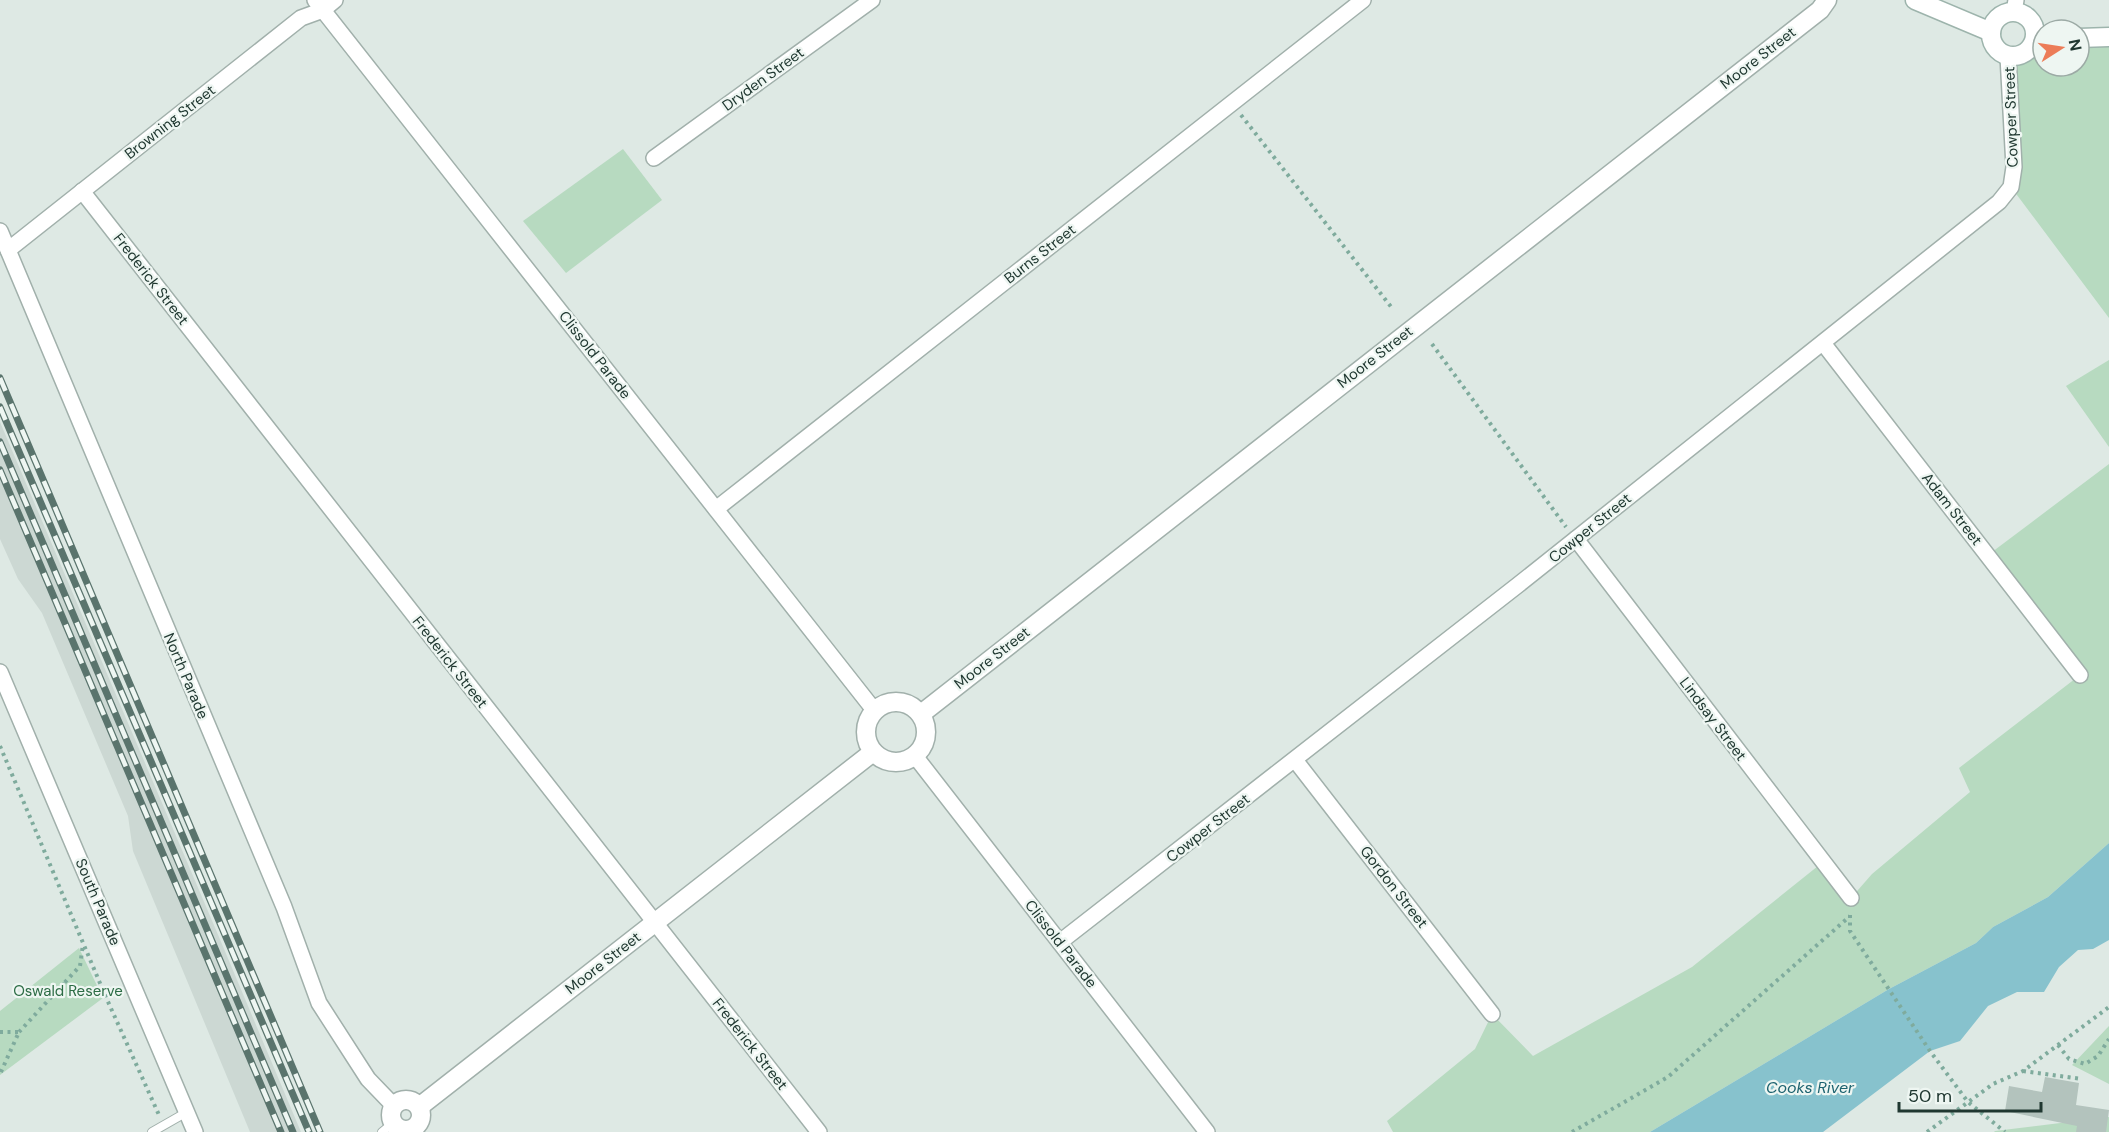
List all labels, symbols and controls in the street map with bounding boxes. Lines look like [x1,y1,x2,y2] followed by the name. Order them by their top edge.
[2031,18,2091,78] north arrow
[1716,22,1800,94] street label: Moore Street
[2064,37,2087,53] text: N
[718,42,808,115] street label: Dryden Street
[1999,66,2023,168] street label: Cowper Street
[120,80,220,164] street label: Browning Street
[1000,220,1080,288] street label: Burns Street
[109,229,193,329] street label: Frederick Street
[554,307,636,403] street label: Clissold Parade
[1333,321,1417,393] street label: Moore Street
[1917,469,1987,550] street label: Adam Street
[1545,488,1636,567] street label: Cowper Street
[408,612,492,712] street label: Frederick Street
[950,622,1034,694] street label: Moore Street
[159,630,213,722] street label: North Parade
[1675,673,1751,765] street label: Lindsay Street
[1162,789,1254,867] street label: Cowper Street
[1356,842,1432,932] street label: Gordon Street
[71,855,125,949] street label: South Parade
[1020,896,1102,992] street label: Clissold Parade
[561,927,645,999] street label: Moore Street
[13,981,123,1001] park label: Oswald Reserve
[708,994,792,1094] street label: Frederick Street
[1899,1075,2042,1113] scale bar
[1766,1077,1855,1098] water label: Cooks River
[1908,1084,1952,1108] text: 50 m

